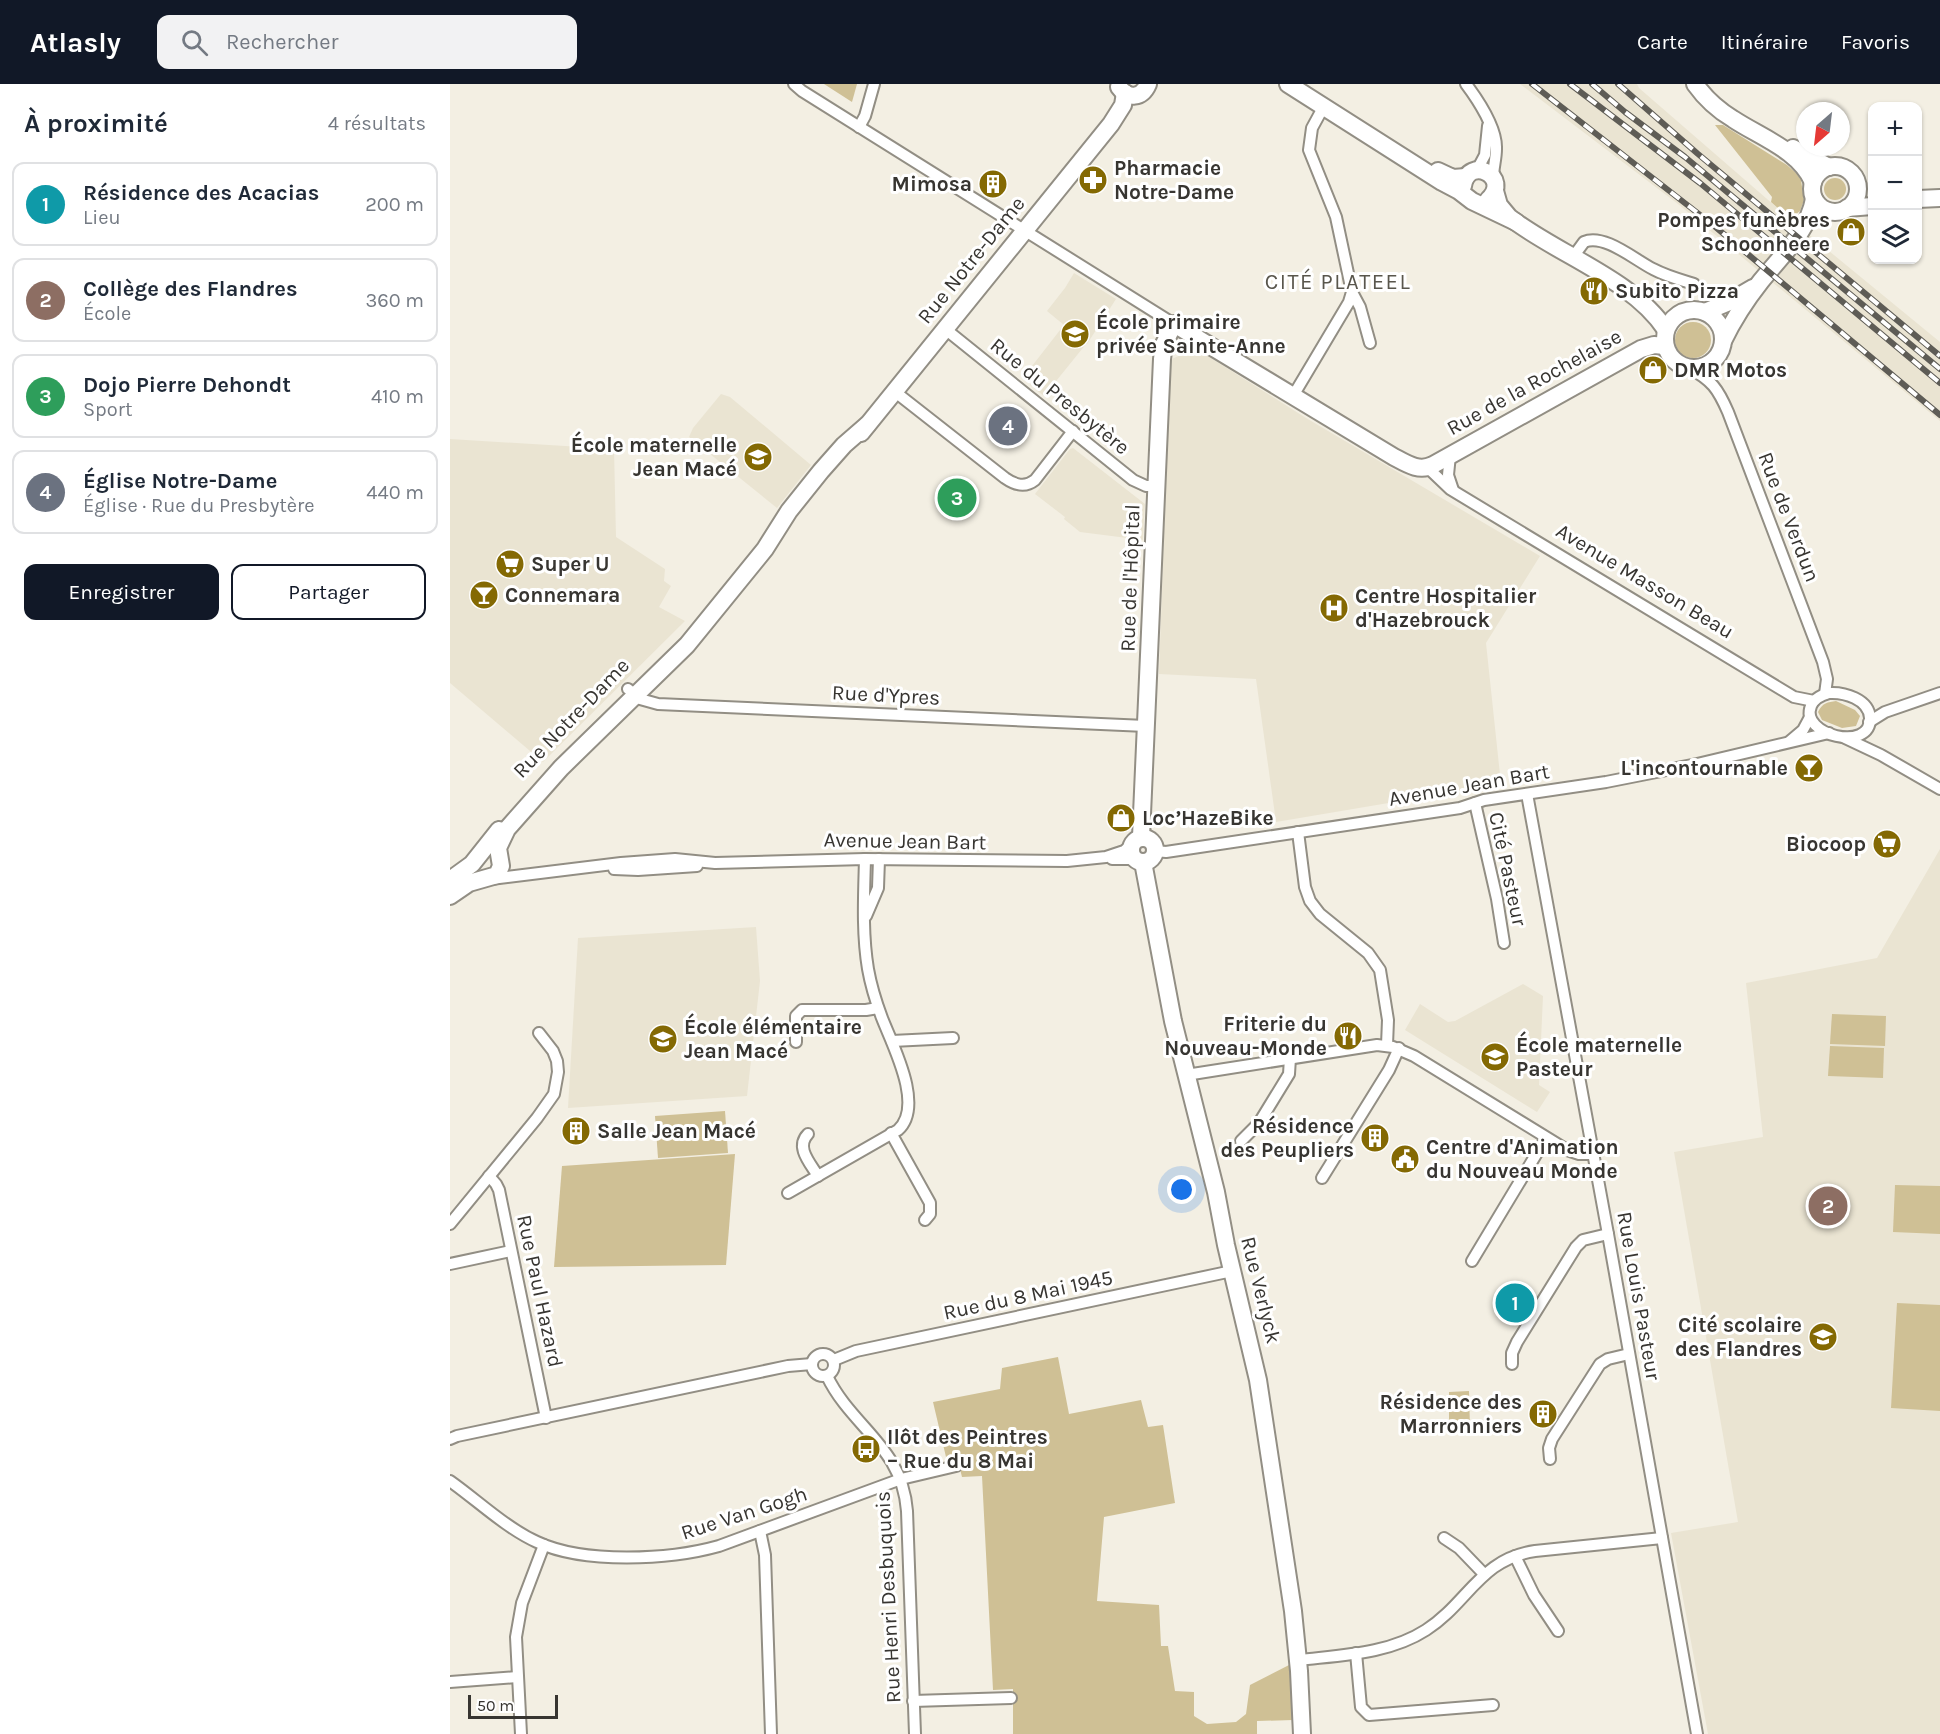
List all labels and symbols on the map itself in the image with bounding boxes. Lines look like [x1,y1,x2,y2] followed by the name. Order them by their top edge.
[1796,102,1850,156] north arrow
[1114,156,1234,204] place label: Pharmacie Notre-Dame
[1077,164,1109,196] pharmacy icon: Pharmacie Notre-Dame
[977,168,1009,200] building icon: Mimosa
[892,172,972,196] place label: Mimosa
[912,192,1030,328] street label: Rue Notre-Dame
[1657,208,1830,256] place label: Pompes funèbres Schoonheere
[1835,216,1867,248] shop icon: Pompes funèbres Schoonheere
[1265,268,1411,295] district label: CITÉ PLATEEL
[1578,275,1610,307] restaurant icon: Subito Pizza
[1615,279,1739,303] place label: Subito Pizza
[1096,308,1286,358] place label: École primaire privée Sainte-Anne
[1059,318,1091,350] school or university icon: École primaire privée Sainte-Anne
[1442,324,1626,440] street label: Rue de la Rochelaise
[986,333,1134,459] street label: Rue du Presbytère
[1637,354,1669,386] shop icon: DMR Motos
[1674,358,1787,382] place label: DMR Motos
[988,404,1028,448] pin: 4
[571,431,737,481] place label: École maternelle Jean Macé
[742,441,774,473] school or university icon: École maternelle Jean Macé
[1753,449,1825,585] street label: Rue de Verdun
[938,476,976,520] pin: 3
[1115,504,1145,652] street label: Rue de l'Hôpital
[1552,518,1738,644] street label: Avenue Masson Beau
[494,548,526,580] supermarket icon: Super U
[531,552,610,576] place label: Super U
[468,579,500,611] bar icon: Connemara
[505,583,620,607] place label: Connemara
[1355,584,1537,632] place label: Centre Hospitalier d'Hazebrouck
[1318,592,1350,624] hospital icon: Centre Hospitalier d'Hazebrouck
[508,653,634,783] street label: Rue Notre-Dame
[831,680,941,710] street label: Rue d'Ypres
[1793,752,1825,784] bar icon: L'incontournable
[1620,756,1788,780] place label: L'incontournable
[1387,759,1551,811] street label: Avenue Jean Bart
[1105,802,1137,834] shop icon: Loc’HazeBike
[1142,806,1274,830] place label: Loc’HazeBike
[1484,810,1532,929] street label: Cité Pasteur
[823,828,987,854] street label: Avenue Jean Bart
[1871,828,1903,860] supermarket icon: Biocoop
[1786,832,1866,856] place label: Biocoop
[1164,1012,1327,1060] place label: Friterie du Nouveau-Monde
[684,1013,862,1063] place label: École élémentaire Jean Macé
[1332,1020,1364,1052] restaurant icon: Friterie du Nouveau-Monde
[647,1023,679,1055] school or university icon: École élémentaire Jean Macé
[1516,1031,1682,1081] place label: École maternelle Pasteur
[1479,1041,1511,1073] school or university icon: École maternelle Pasteur
[1221,1114,1354,1162] place label: Résidence des Peupliers
[560,1115,592,1147] building icon: Salle Jean Macé
[597,1119,756,1143] place label: Salle Jean Macé
[1359,1122,1391,1154] building icon: Résidence des Peupliers
[1426,1135,1619,1183] place label: Centre d'Animation du Nouveau Monde
[1389,1143,1421,1175] public building icon: Centre d'Animation du Nouveau Monde
[1167,1175,1196,1204] your location
[1808,1184,1848,1228] pin: 2
[1612,1210,1666,1383] street label: Rue Louis Pasteur
[512,1213,568,1369] street label: Rue Paul Hazard
[1236,1234,1286,1346] street label: Rue Verlyck
[941,1265,1115,1325] street label: Rue du 8 Mai 1945
[1496,1280,1534,1326] pin: 1
[1675,1313,1802,1361] place label: Cité scolaire des Flandres
[1807,1321,1839,1353] school or university icon: Cité scolaire des Flandres
[1380,1390,1522,1438] place label: Résidence des Marronniers
[1527,1398,1559,1430] building icon: Résidence des Marronniers
[887,1425,1048,1473] place label: Ilôt des Peintres – Rue du 8 Mai
[850,1433,882,1465] bus stop icon: Ilôt des Peintres – Rue du 8 Mai
[678,1481,810,1545] street label: Rue Van Gogh
[870,1490,906,1704] street label: Rue Henri Desbuquois
[468,1692,558,1720] scale bar

